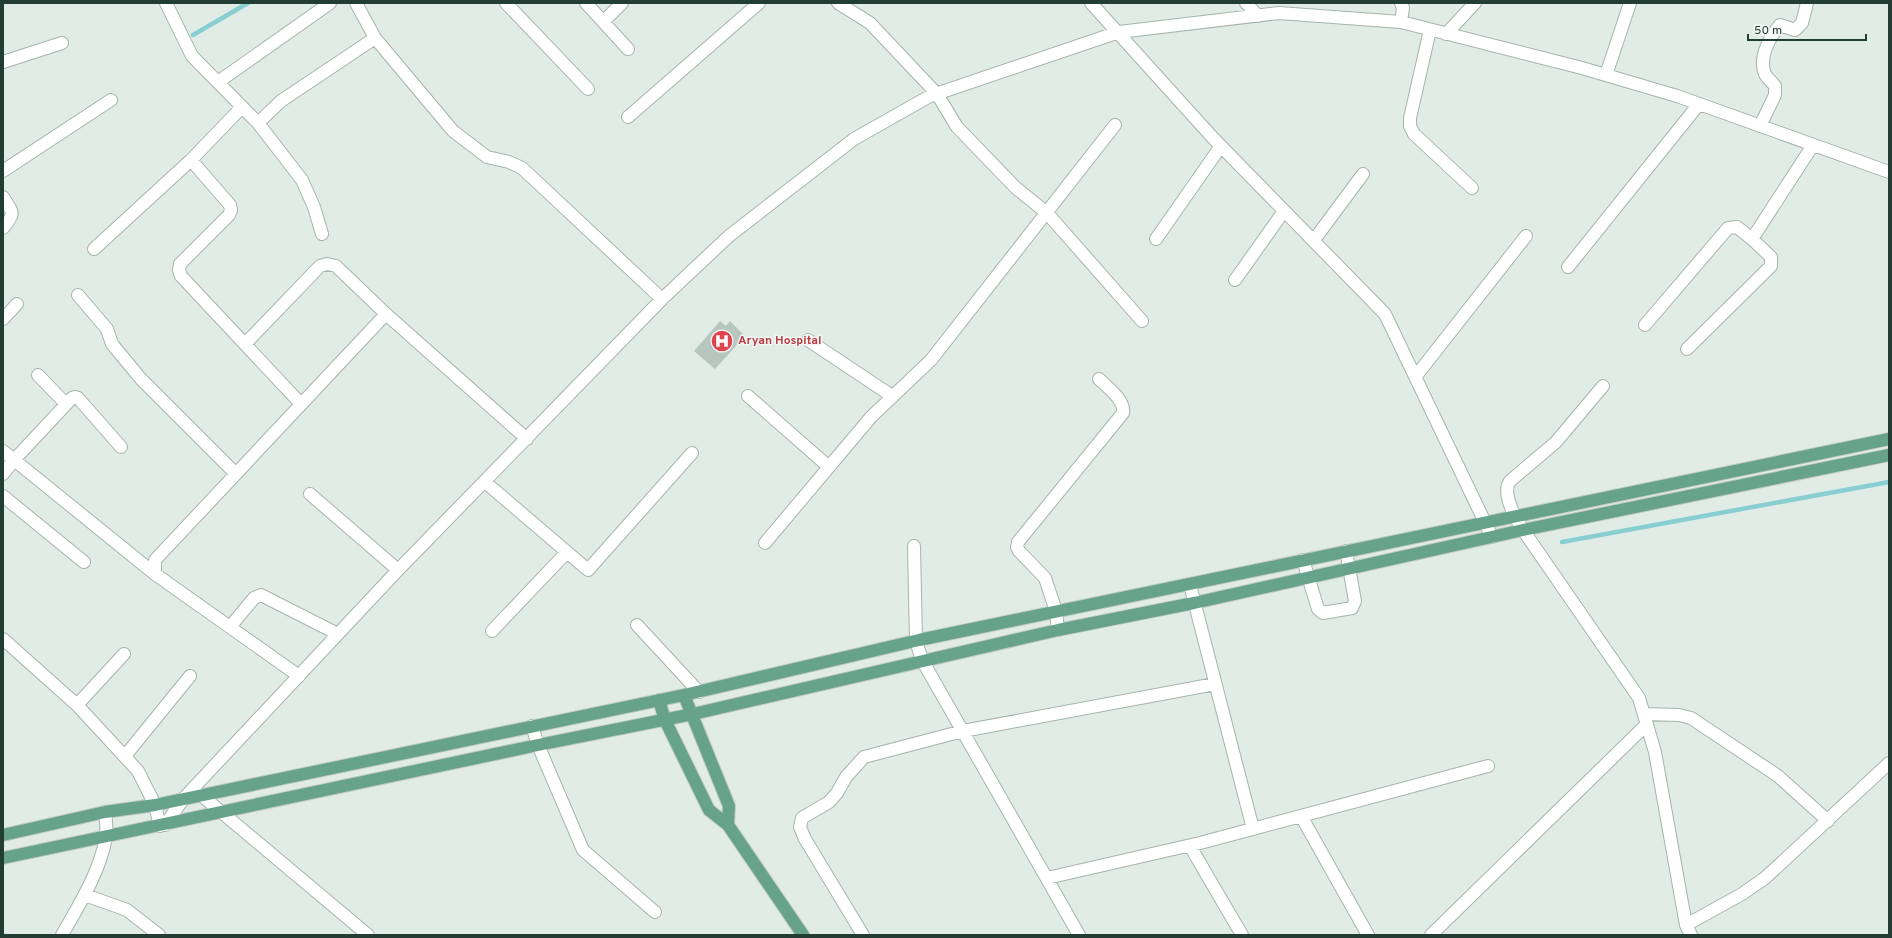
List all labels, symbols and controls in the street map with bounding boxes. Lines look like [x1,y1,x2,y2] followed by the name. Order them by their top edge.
[1748,16,1866,42] scale bar
[1754,23,1782,39] text: 50 m
[709,328,735,354] hospital icon: Aryan Hospital
[738,333,822,349] place label: Aryan Hospital

